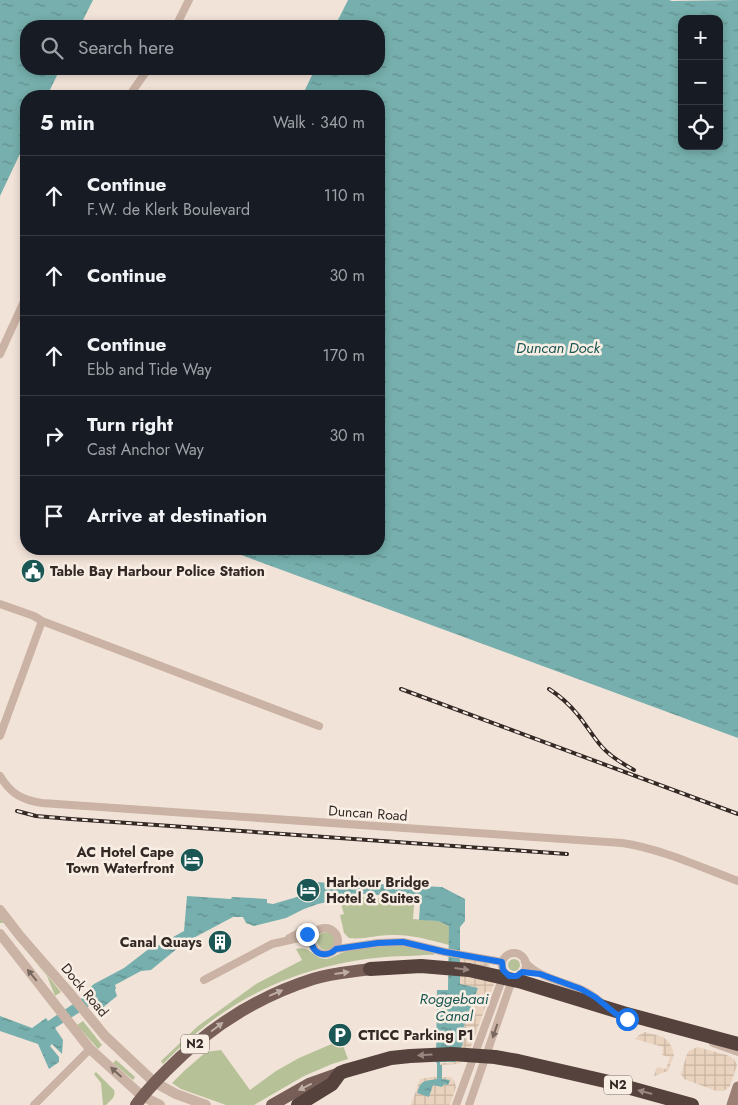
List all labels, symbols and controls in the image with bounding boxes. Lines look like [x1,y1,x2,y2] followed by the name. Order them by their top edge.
[678,15,723,150] map controls
[678,15,723,60] button: +
[20,20,385,75] search box
[38,34,66,62] icon: search
[78,34,174,61] text: Search here
[678,60,723,105] button: −
[678,105,723,150] button: locate
[40,108,95,138] text: 5 min
[273,111,365,134] text: Walk · 340 m
[87,171,166,198] text: Continue
[40,182,68,210] icon: ahead
[324,184,365,207] text: 110 m
[87,198,250,221] text: F.W. de Klerk Boulevard
[40,262,68,290] icon: ahead
[87,262,166,289] text: Continue
[329,264,365,287] text: 30 m
[87,331,166,358] text: Continue
[516,337,600,359] water label: Duncan Dock
[40,342,68,370] icon: ahead
[323,344,365,367] text: 170 m
[87,358,212,381] text: Ebb and Tide Way
[87,411,173,438] text: Turn right
[40,422,68,450] icon: right
[329,424,365,447] text: 30 m
[87,438,204,461] text: Cast Anchor Way
[40,502,68,530] icon: arrive
[87,502,267,529] text: Arrive at destination
[20,558,46,584] public building icon: Table Bay Harbour Police Station
[50,561,265,581] place label: Table Bay Harbour Police Station
[328,800,408,826] street label: Duncan Road
[66,842,175,878] place label: AC Hotel Cape Town Waterfront
[179,847,205,873] hotel icon: AC Hotel Cape Town Waterfront
[326,872,429,908] place label: Harbour Bridge Hotel & Suites
[295,877,321,903] hotel icon: Harbour Bridge Hotel & Suites
[296,923,319,946] route end
[207,929,233,955] building icon: Canal Quays
[120,932,203,952] place label: Canal Quays
[57,959,113,1021] street label: Dock Road
[454,966,470,974] one-way arrow
[27,968,38,981] one-way arrow
[334,969,350,977] one-way arrow
[269,988,283,996] one-way arrow
[420,988,489,1027] water label: Roggebaai Canal
[616,1008,639,1031] route start
[210,1022,224,1032] one-way arrow
[327,1022,353,1048] parking icon: CTICC Parking P1
[491,1024,499,1039] one-way arrow
[358,1025,474,1045] place label: CTICC Parking P1
[181,1034,209,1054] road number: N2
[417,1051,433,1059] one-way arrow
[111,1066,123,1078] one-way arrow
[604,1076,632,1094] road number: N2
[298,1083,312,1091] one-way arrow
[638,1088,653,1096] one-way arrow

